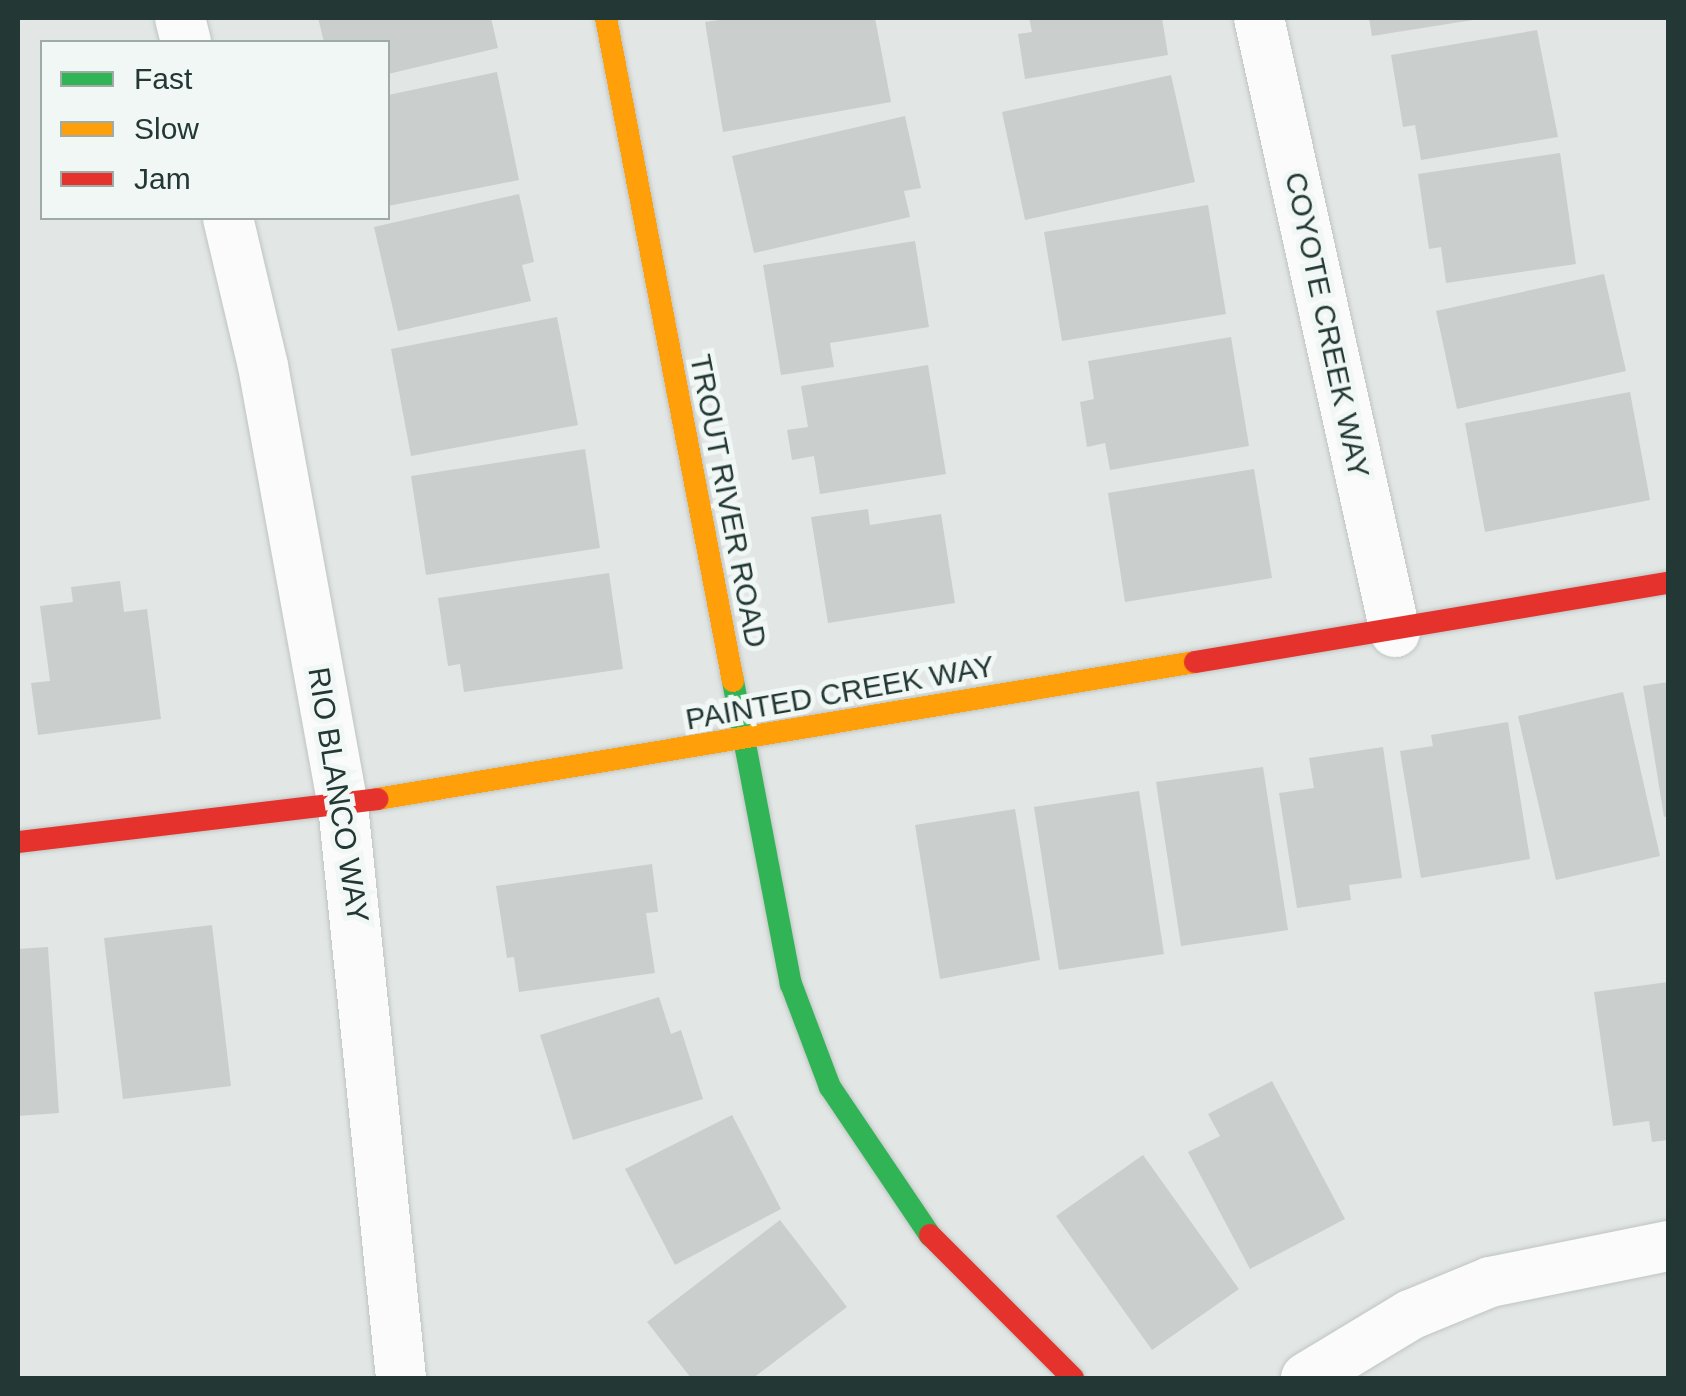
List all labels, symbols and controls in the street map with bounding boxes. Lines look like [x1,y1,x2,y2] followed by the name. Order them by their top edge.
[40,40,390,220] legend
[134,62,192,95] text: Fast
[134,112,199,145] text: Slow
[134,162,191,195] text: Jam
[1277,169,1377,481] street label: COYOTE CREEK WAY
[682,351,774,651] street label: TROUT RIVER ROAD
[683,648,997,738] street label: PAINTED CREEK WAY
[300,665,376,925] street label: RIO BLANCO WAY

